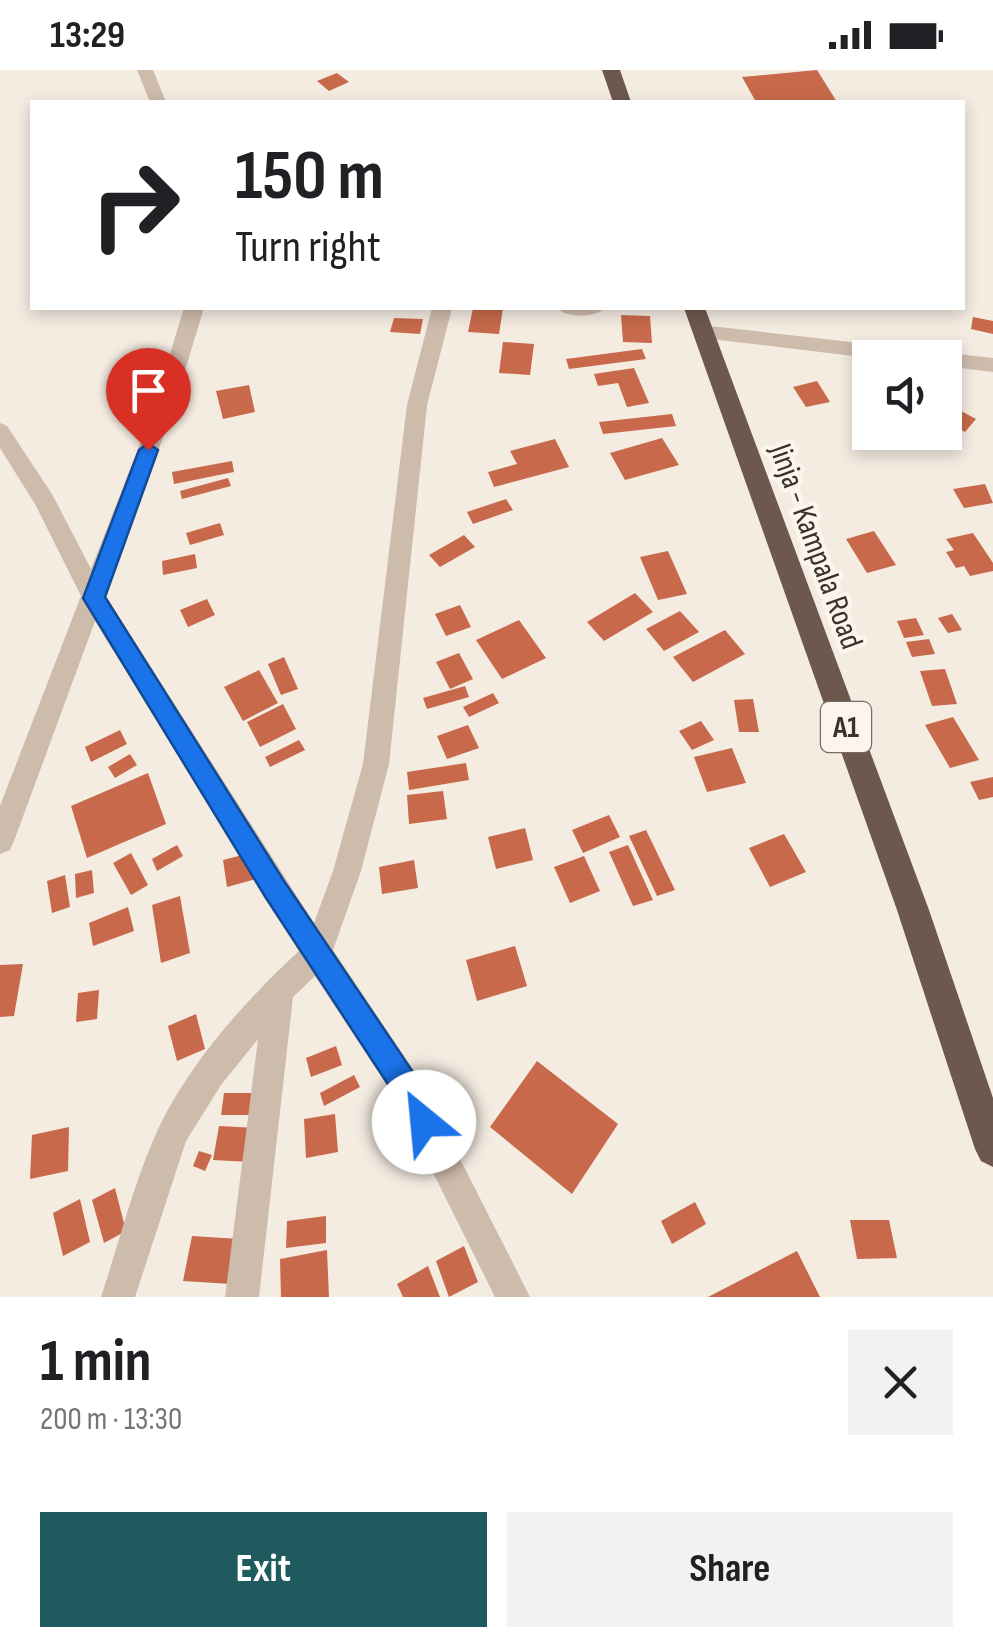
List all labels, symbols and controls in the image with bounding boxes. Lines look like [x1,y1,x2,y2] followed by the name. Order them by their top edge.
[50,13,125,58] text: 13:29
[235,135,384,219] text: 150 m
[70,140,200,270] icon: right
[235,220,381,275] text: Turn right
[852,340,962,450] map controls
[852,340,962,450] button: sound
[106,348,191,451] pin
[121,363,176,418] icon: arrive
[760,438,871,654] street label: Jinja - Kampala Road
[821,702,871,752] road number: A1
[372,1070,476,1174] position arrow
[40,1326,152,1398] text: 1 min
[848,1330,953,1435] button: close
[40,1400,182,1439] text: 200 m · 13:30
[40,1512,487,1627] button: Exit
[507,1512,953,1627] button: Share

